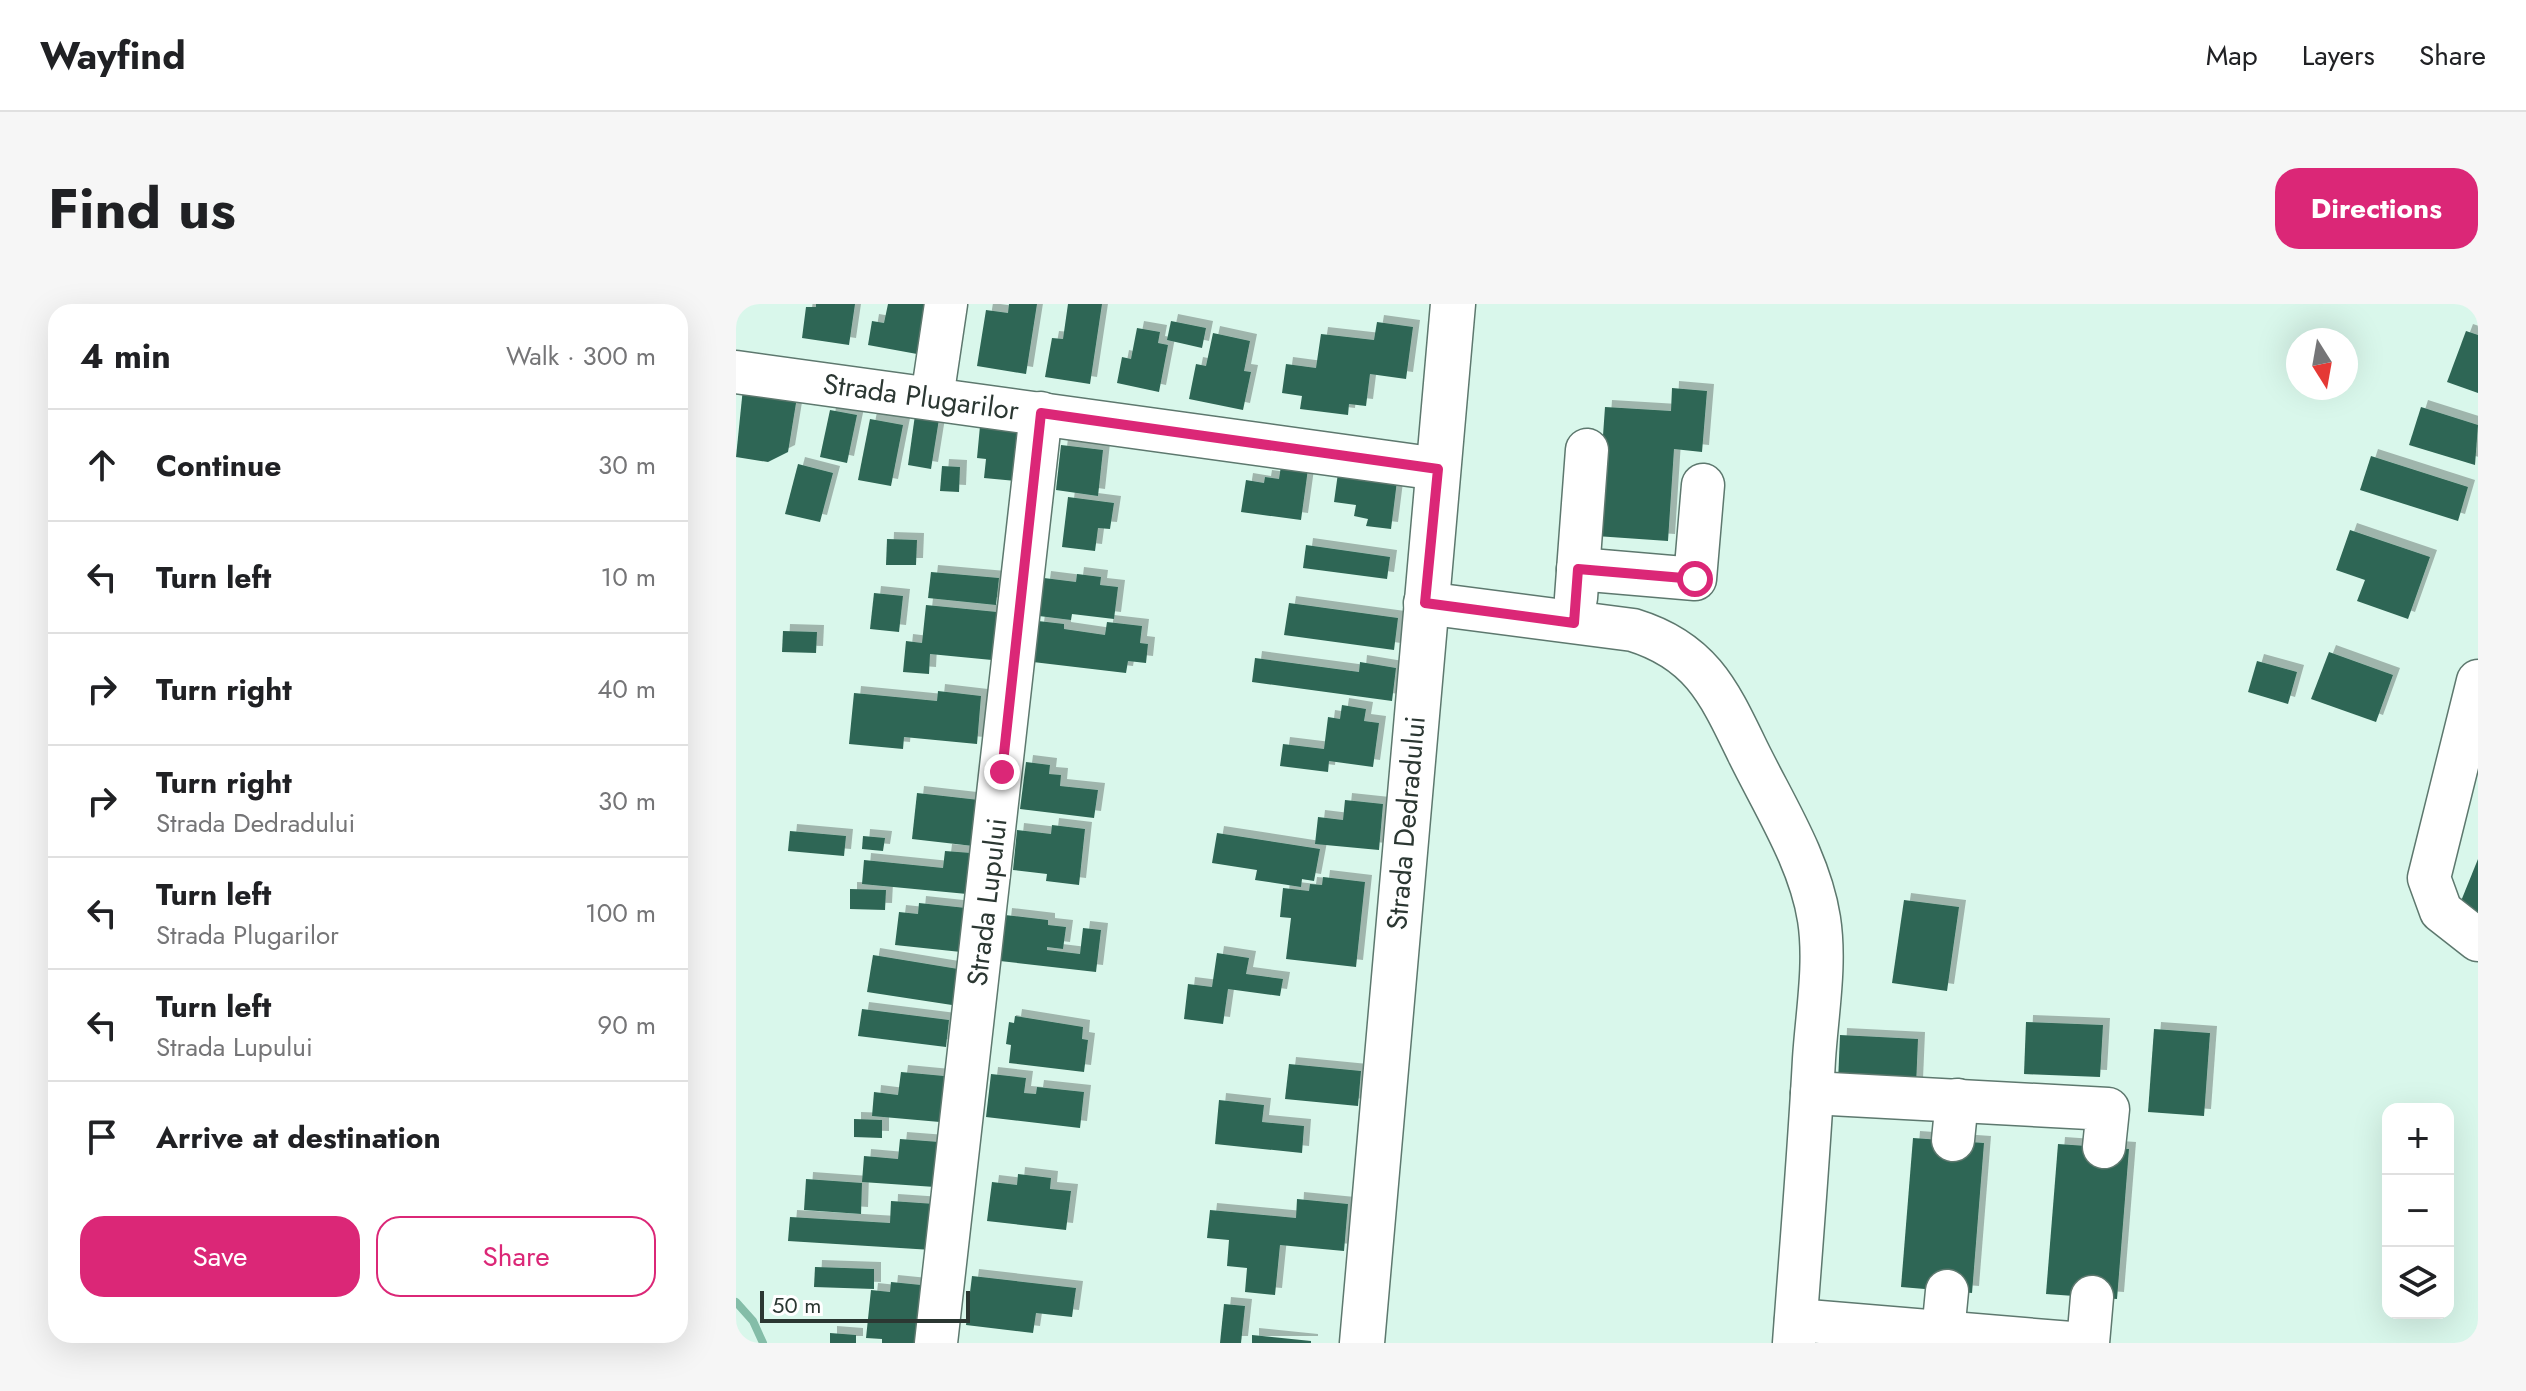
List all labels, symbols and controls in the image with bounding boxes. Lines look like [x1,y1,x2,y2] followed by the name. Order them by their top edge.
[40,28,186,83] text: Wayfind
[2206,35,2258,76] text: Map
[2302,35,2375,76] text: Layers
[2419,35,2486,76] text: Share
[48,168,236,249] text: Find us
[2275,168,2478,249] button: Directions
[2286,328,2358,400] north arrow
[80,332,171,381] text: 4 min
[506,337,656,375] text: Walk · 300 m
[821,363,1022,431] street label: Strada Plugarilor
[80,443,124,487] icon: ahead
[156,444,282,487] text: Continue
[598,446,656,484] text: 30 m
[80,555,124,599] icon: left
[156,556,271,599] text: Turn left
[601,558,656,596] text: 10 m
[1677,561,1713,597] route start
[80,667,124,711] icon: right
[156,668,292,711] text: Turn right
[597,670,656,708] text: 40 m
[1376,714,1436,932] street label: Strada Dedradului
[984,754,1020,790] route end
[156,761,292,804] text: Turn right
[80,779,124,823] icon: right
[598,782,656,820] text: 30 m
[156,804,355,842] text: Strada Dedradului
[956,816,1018,988] street label: Strada Lupului
[156,873,271,916] text: Turn left
[80,891,124,935] icon: left
[585,894,656,932] text: 100 m
[156,916,339,954] text: Strada Plugarilor
[156,985,271,1028] text: Turn left
[80,1003,124,1047] icon: left
[597,1006,656,1044] text: 90 m
[156,1028,313,1066] text: Strada Lupului
[2382,1103,2454,1319] map controls
[2382,1103,2454,1175] button: +
[80,1115,124,1159] icon: arrive
[156,1116,441,1159] text: Arrive at destination
[2382,1175,2454,1247] button: −
[80,1216,360,1297] button: Save
[376,1216,656,1297] button: Share
[2382,1247,2454,1319] button: layers
[760,1287,970,1323] scale bar
[772,1289,821,1321] text: 50 m

